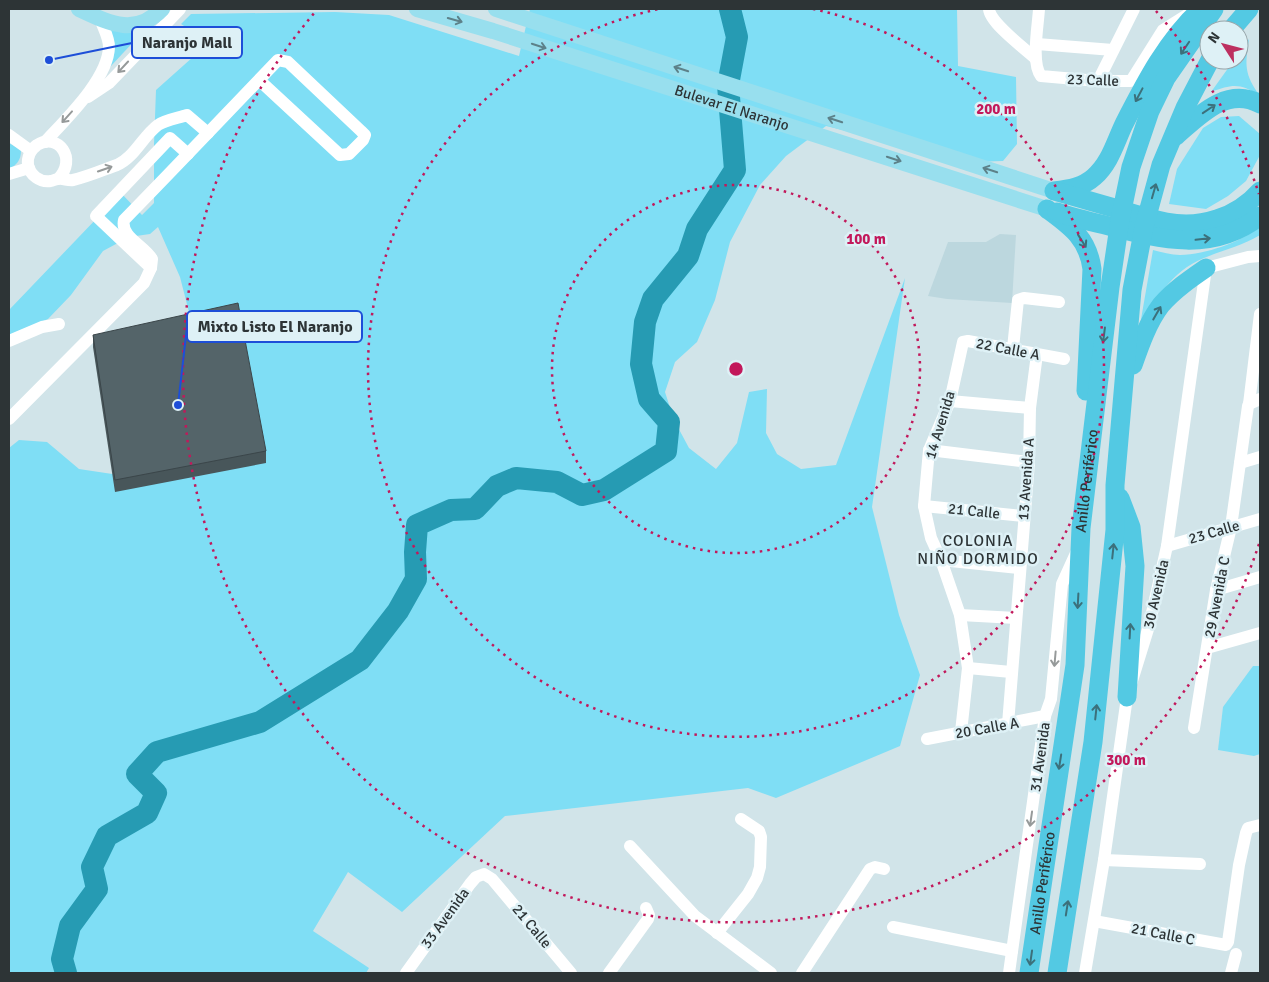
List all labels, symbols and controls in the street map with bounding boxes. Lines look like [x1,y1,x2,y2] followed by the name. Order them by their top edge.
[446,15,462,25] one-way arrow
[1199,20,1249,70] north arrow
[132,27,242,58] callout: Naranjo Mall
[1204,29,1224,47] text: N
[142,33,232,53] text: Naranjo Mall
[531,41,547,51] one-way arrow
[1180,41,1190,55] one-way arrow
[117,61,129,74] one-way arrow
[673,64,689,73] one-way arrow
[1067,70,1119,90] street label: 23 Calle
[672,81,792,135] street label: Bulevar El Naranjo
[1134,87,1143,102] one-way arrow
[976,100,1016,118] text: 200 m
[1202,104,1216,114] one-way arrow
[62,111,73,124] one-way arrow
[828,114,844,124] one-way arrow
[886,155,901,164] one-way arrow
[96,164,112,173] one-way arrow
[982,165,998,174] one-way arrow
[1150,183,1159,199] one-way arrow
[846,230,886,248] text: 100 m
[1077,234,1088,248] one-way arrow
[1194,234,1210,244] one-way arrow
[1152,307,1162,321] one-way arrow
[187,311,362,342] callout: Mixto Listo El Naranjo
[197,317,353,337] text: Mixto Listo El Naranjo
[1099,327,1109,343] one-way arrow
[975,334,1041,364] street label: 22 Calle A
[727,360,745,378] centre of rings
[921,389,959,461] street label: 14 Avenida
[1072,428,1102,533] street label: Anillo Periférico
[1014,437,1038,521] street label: 13 Avenida A
[947,499,1001,523] street label: 21 Calle
[1186,516,1242,548] street label: 23 Calle
[917,531,1039,569] district label: COLONIA NIÑO DORMIDO
[1108,543,1118,559] one-way arrow
[1200,555,1234,639] street label: 29 Avenida C
[1139,558,1173,630] street label: 30 Avenida
[1073,593,1082,609] one-way arrow
[1126,623,1135,639] one-way arrow
[1050,651,1060,667] one-way arrow
[1091,705,1101,721] one-way arrow
[954,714,1020,742] street label: 20 Calle A
[1026,721,1054,793] street label: 31 Avenida
[1106,751,1146,769] text: 300 m
[1054,754,1064,770] one-way arrow
[1026,811,1036,827] one-way arrow
[1026,830,1059,936] street label: Anillo Periférico
[417,884,473,952] street label: 33 Avenida
[508,900,556,952] street label: 21 Calle
[1062,900,1072,916] one-way arrow
[1130,919,1196,949] street label: 21 Calle C
[1026,949,1036,965] one-way arrow

